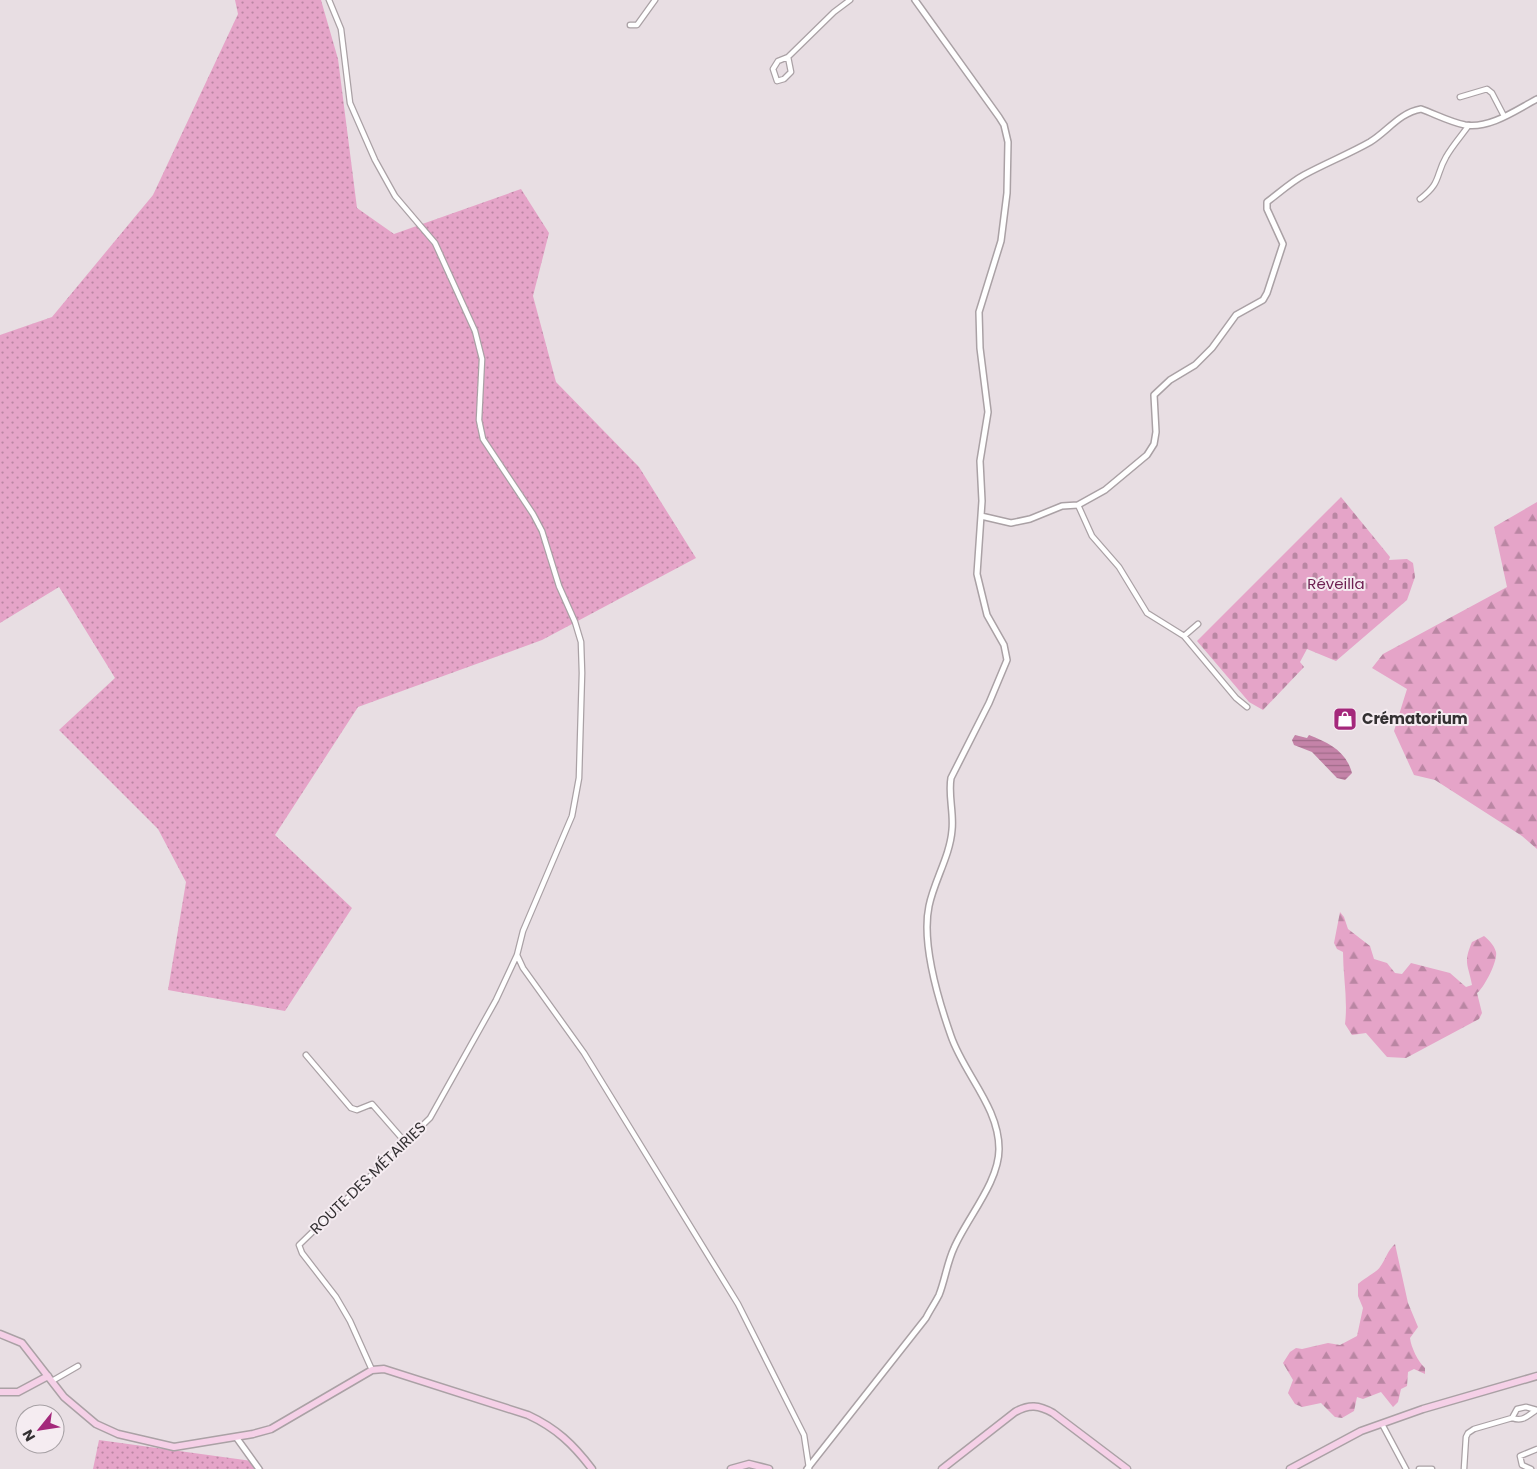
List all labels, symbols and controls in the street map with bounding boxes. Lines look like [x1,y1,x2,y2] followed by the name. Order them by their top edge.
[1307,573,1365,594] park label: Réveilla
[1332,706,1358,732] shop icon: Crématorium
[1362,708,1468,729] place label: Crématorium
[305,1117,430,1239] street label: ROUTE DES MÉTAIRIES
[15,1404,65,1454] north arrow
[17,1426,40,1445] text: N

